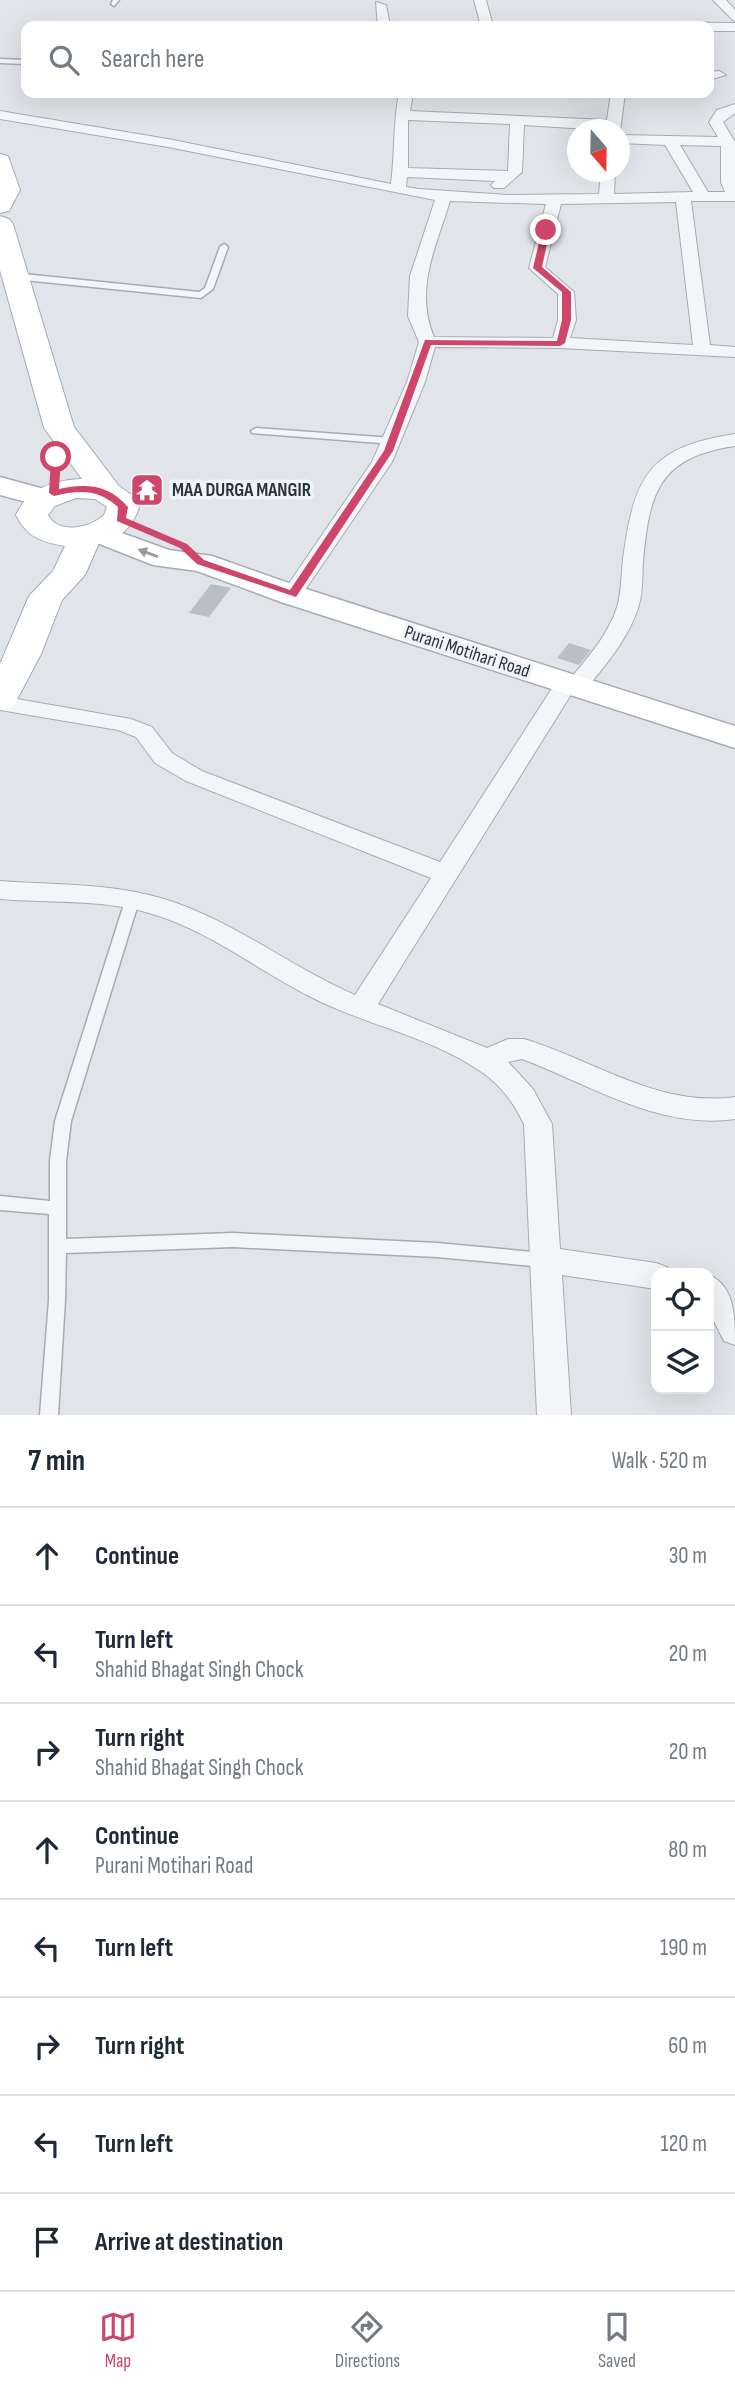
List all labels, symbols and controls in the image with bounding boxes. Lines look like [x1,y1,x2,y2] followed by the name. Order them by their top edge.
[21,21,714,98] search box
[45,41,83,79] icon: search
[101,44,204,75] text: Search here
[567,119,630,182] north arrow
[530,214,561,245] route end
[40,441,71,472] route start
[128,471,166,509] temple icon: MAA DURGA MANGIR
[172,479,311,502] place label: MAA DURGA MANGIR
[137,547,158,558] one-way arrow
[401,621,533,683] street label: Purani Motihari Road
[651,1268,714,1394] map controls
[651,1268,714,1331] button: locate
[651,1331,714,1394] button: layers
[28,1443,85,1479] text: 7 min
[611,1447,707,1475] text: Walk · 520 m
[28,1537,66,1575] icon: ahead
[95,1541,179,1572] text: Continue
[669,1542,707,1570] text: 30 m
[95,1625,173,1656] text: Turn left
[28,1635,66,1673] icon: left
[669,1640,707,1668] text: 20 m
[95,1656,303,1684] text: Shahid Bhagat Singh Chock
[95,1723,184,1754] text: Turn right
[28,1733,66,1771] icon: right
[669,1738,707,1766] text: 20 m
[95,1754,303,1782] text: Shahid Bhagat Singh Chock
[95,1821,179,1852] text: Continue
[28,1831,66,1869] icon: ahead
[668,1836,707,1864] text: 80 m
[95,1852,253,1880] text: Purani Motihari Road
[28,1929,66,1967] icon: left
[95,1933,173,1964] text: Turn left
[660,1934,707,1962] text: 190 m
[28,2027,66,2065] icon: right
[95,2031,184,2062] text: Turn right
[668,2032,707,2060] text: 60 m
[28,2125,66,2163] icon: left
[95,2129,173,2160] text: Turn left
[661,2130,707,2158] text: 120 m
[28,2223,66,2261] icon: arrive
[95,2227,283,2258] text: Arrive at destination
[99,2308,137,2373] tab: Map
[335,2308,400,2373] tab: Directions
[598,2308,636,2373] tab: Saved

